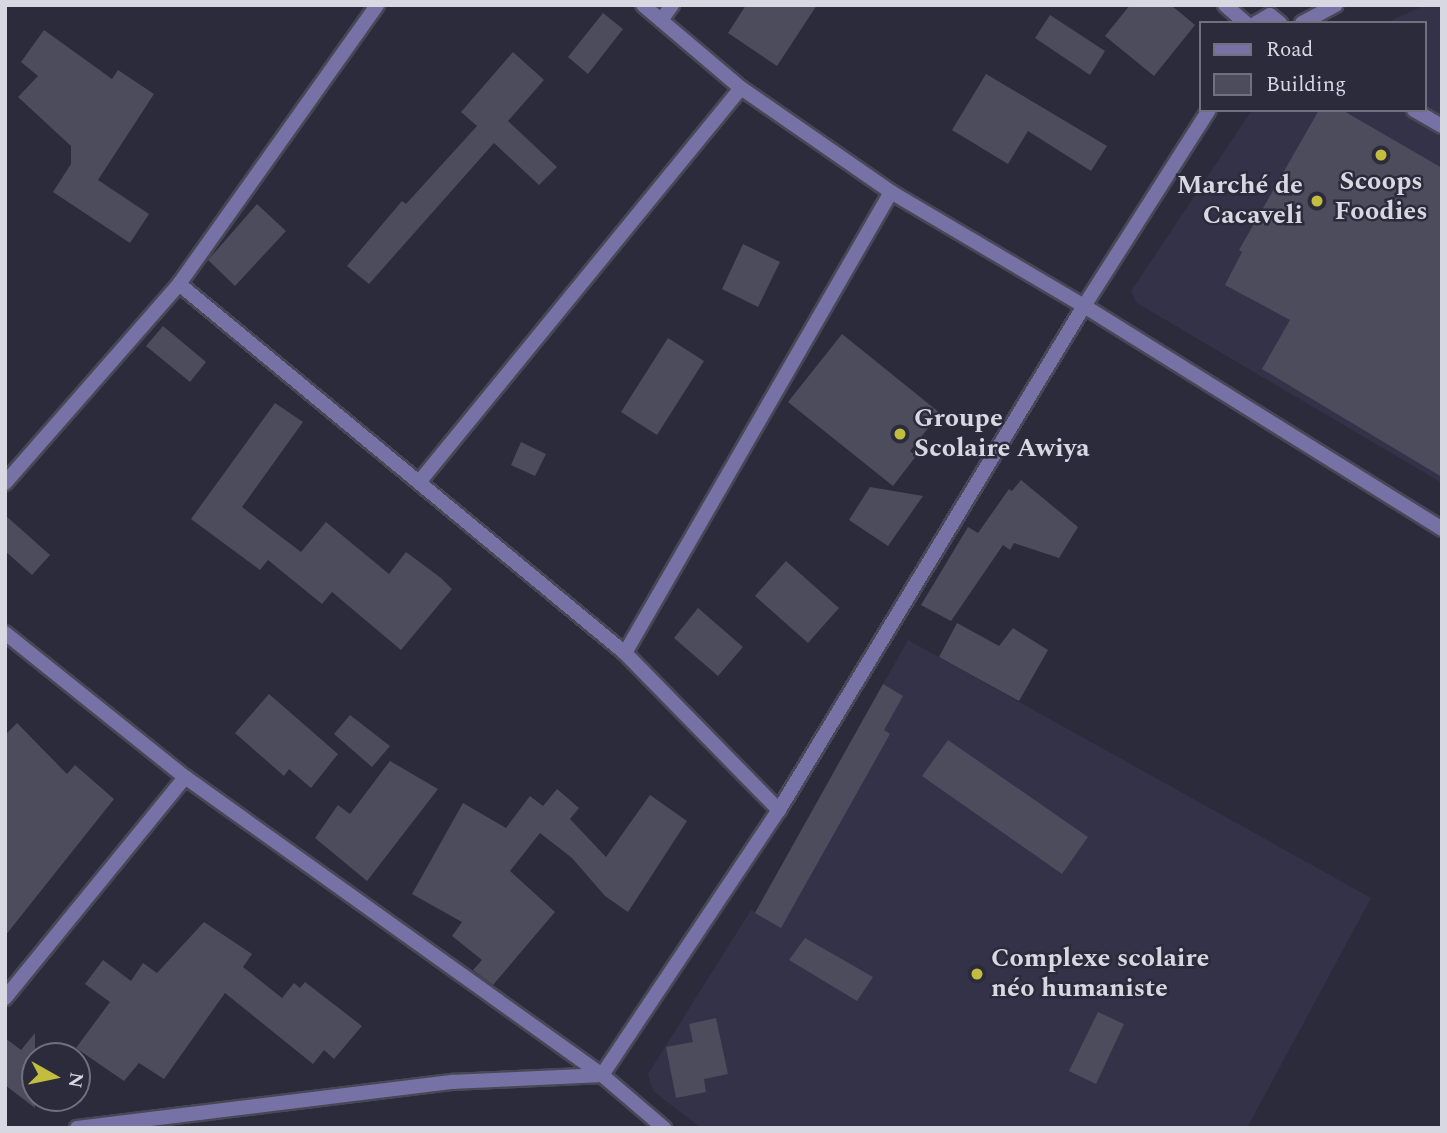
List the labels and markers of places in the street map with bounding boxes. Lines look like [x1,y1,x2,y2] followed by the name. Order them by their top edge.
[1373,147,1389,163] marker: Scoops Foodies
[1334,166,1428,228] place label: Scoops Foodies
[1177,170,1303,232] place label: Marché de Cacaveli
[1309,193,1325,209] marker: Marché de Cacaveli
[914,403,1090,464] place label: Groupe Scolaire Awiya
[892,426,908,442] marker: Groupe Scolaire Awiya
[991,943,1209,1004] place label: Complexe scolaire néo humaniste
[969,966,985,982] marker: Complexe scolaire néo humaniste

